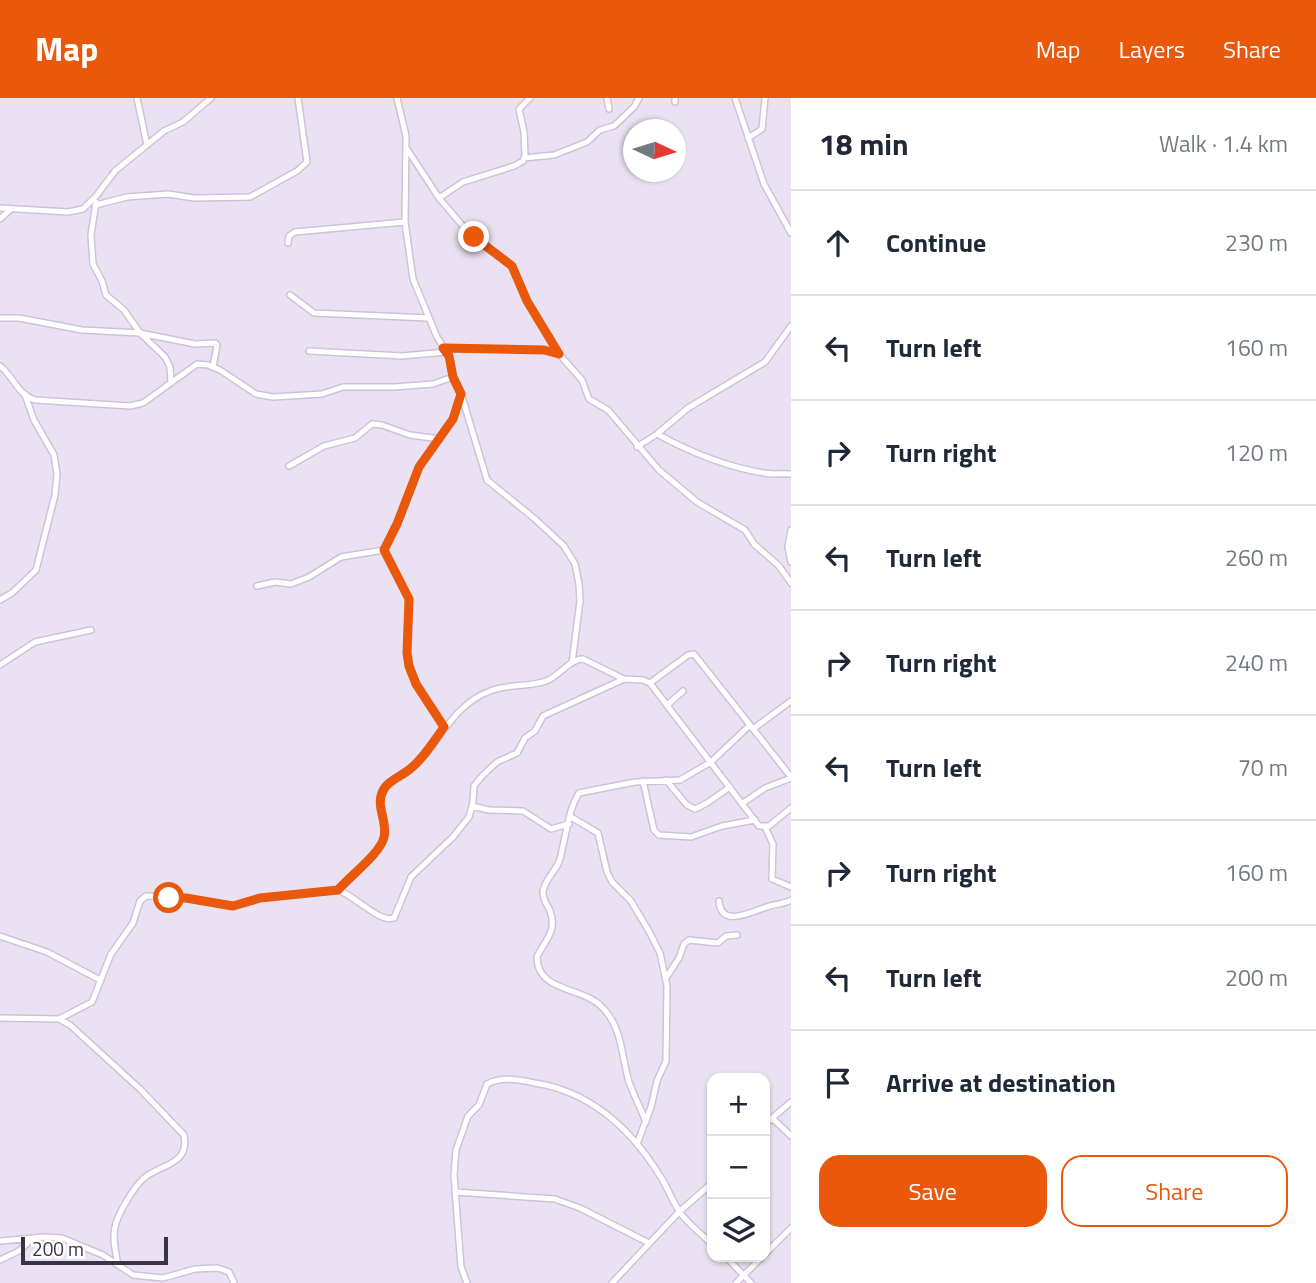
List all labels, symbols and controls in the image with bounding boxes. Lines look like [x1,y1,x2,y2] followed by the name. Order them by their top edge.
[35,24,98,74] text: Map
[1036,31,1081,67] text: Map
[1119,31,1185,67] text: Layers
[1223,31,1281,67] text: Share
[623,119,686,182] north arrow
[819,121,909,167] text: 18 min
[1159,126,1288,161] text: Walk · 1.4 km
[458,221,489,252] route end
[886,223,986,262] text: Continue
[819,224,857,262] icon: ahead
[1225,225,1288,260] text: 230 m
[886,328,981,367] text: Turn left
[819,329,857,367] icon: left
[1225,330,1288,365] text: 160 m
[886,433,997,472] text: Turn right
[819,434,857,472] icon: right
[1225,435,1288,470] text: 120 m
[886,538,981,577] text: Turn left
[819,539,857,577] icon: left
[1225,540,1288,575] text: 260 m
[886,643,997,682] text: Turn right
[819,644,857,682] icon: right
[1225,645,1288,680] text: 240 m
[886,748,981,787] text: Turn left
[819,749,857,787] icon: left
[1238,750,1288,785] text: 70 m
[886,853,997,892] text: Turn right
[819,854,857,892] icon: right
[1225,855,1288,890] text: 160 m
[153,882,184,913] route start
[886,958,981,997] text: Turn left
[819,959,857,997] icon: left
[1225,960,1288,995] text: 200 m
[886,1063,1116,1102] text: Arrive at destination
[819,1064,857,1102] icon: arrive
[707,1073,770,1262] map controls
[707,1073,770,1136] button: +
[707,1136,770,1199] button: −
[819,1155,1047,1227] button: Save
[1061,1155,1288,1227] button: Share
[707,1199,770,1262] button: layers
[21,1234,168,1266] scale bar
[32,1234,84,1263] text: 200 m

